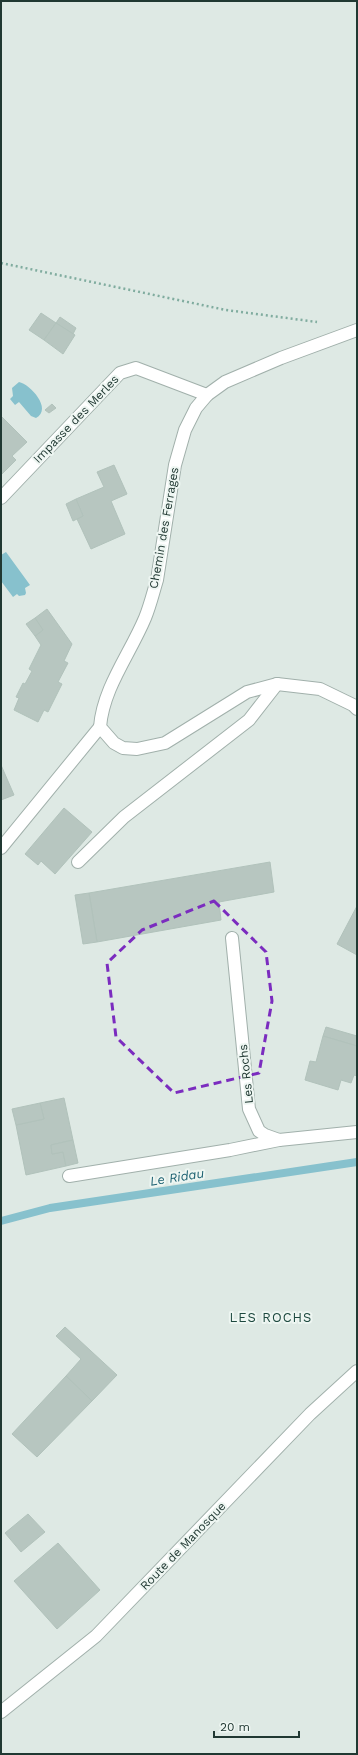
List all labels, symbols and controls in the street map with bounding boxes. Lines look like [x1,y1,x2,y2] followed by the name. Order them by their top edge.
[30,372,122,466] street label: Impasse des Merles
[146,466,182,590] street label: Chemin des Ferrages
[236,1044,256,1104] street label: Les Rochs
[149,1165,205,1189] water label: Le Ridau
[230,1310,312,1325] district label: LES ROCHS
[137,1499,229,1593] street label: Route de Manosque
[214,1713,299,1739] scale bar
[220,1720,250,1734] text: 20 m

